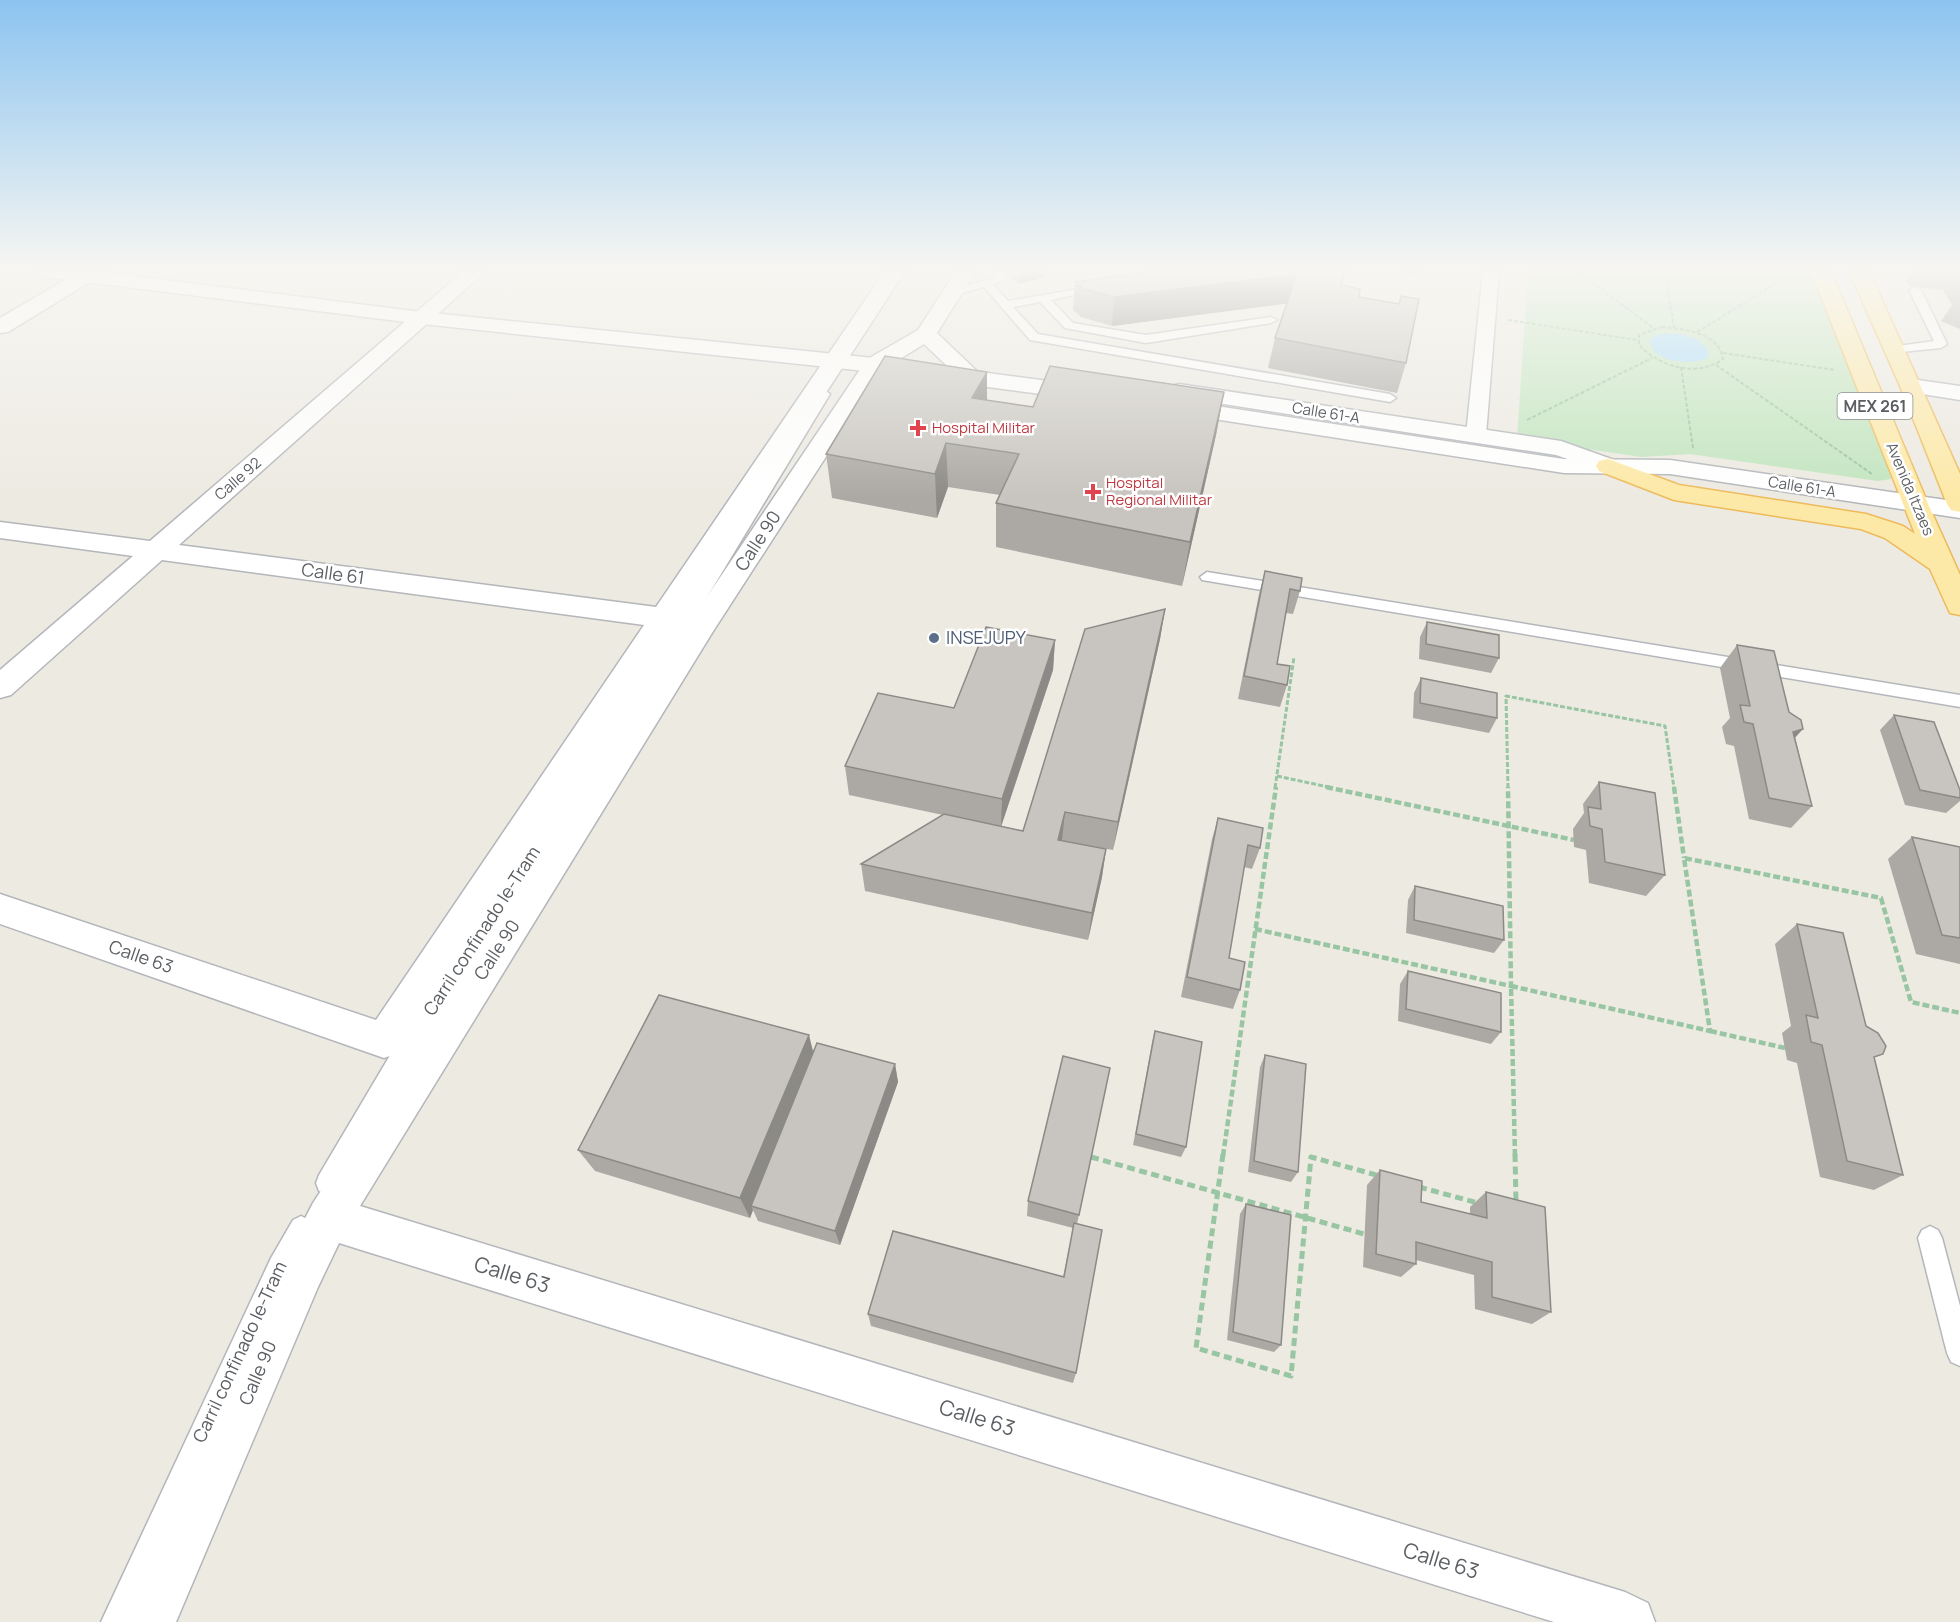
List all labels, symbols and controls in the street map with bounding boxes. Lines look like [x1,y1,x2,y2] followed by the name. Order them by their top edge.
[1838,393,1912,419] road number: MEX 261
[1291,397,1362,428] street label: Calle 61-A
[932,417,1036,438] place label: Hospital Militar
[909,419,927,437] marker: Hospital Militar
[1881,439,1940,539] street label: Avenida Itzaes
[210,452,266,505] street label: Calle 92
[1767,471,1838,502] street label: Calle 61-A
[1106,472,1213,510] place label: Hospital Regional Militar
[1084,483,1102,501] marker: Hospital Regional Militar
[729,506,786,575] street label: Calle 90
[300,557,366,589] street label: Calle 61
[946,625,1027,649] place label: INSEJUPY
[927,631,941,645] marker: INSEJUPY
[417,841,545,1020] street label: Carril confinado Ie-Tram
[468,915,525,984] street label: Calle 90
[106,934,177,978] street label: Calle 63
[471,1249,554,1299] street label: Calle 63
[186,1257,292,1446] street label: Carril confinado Ie-Tram
[233,1337,281,1408] street label: Calle 90
[936,1392,1019,1442] street label: Calle 63
[1400,1535,1483,1585] street label: Calle 63

